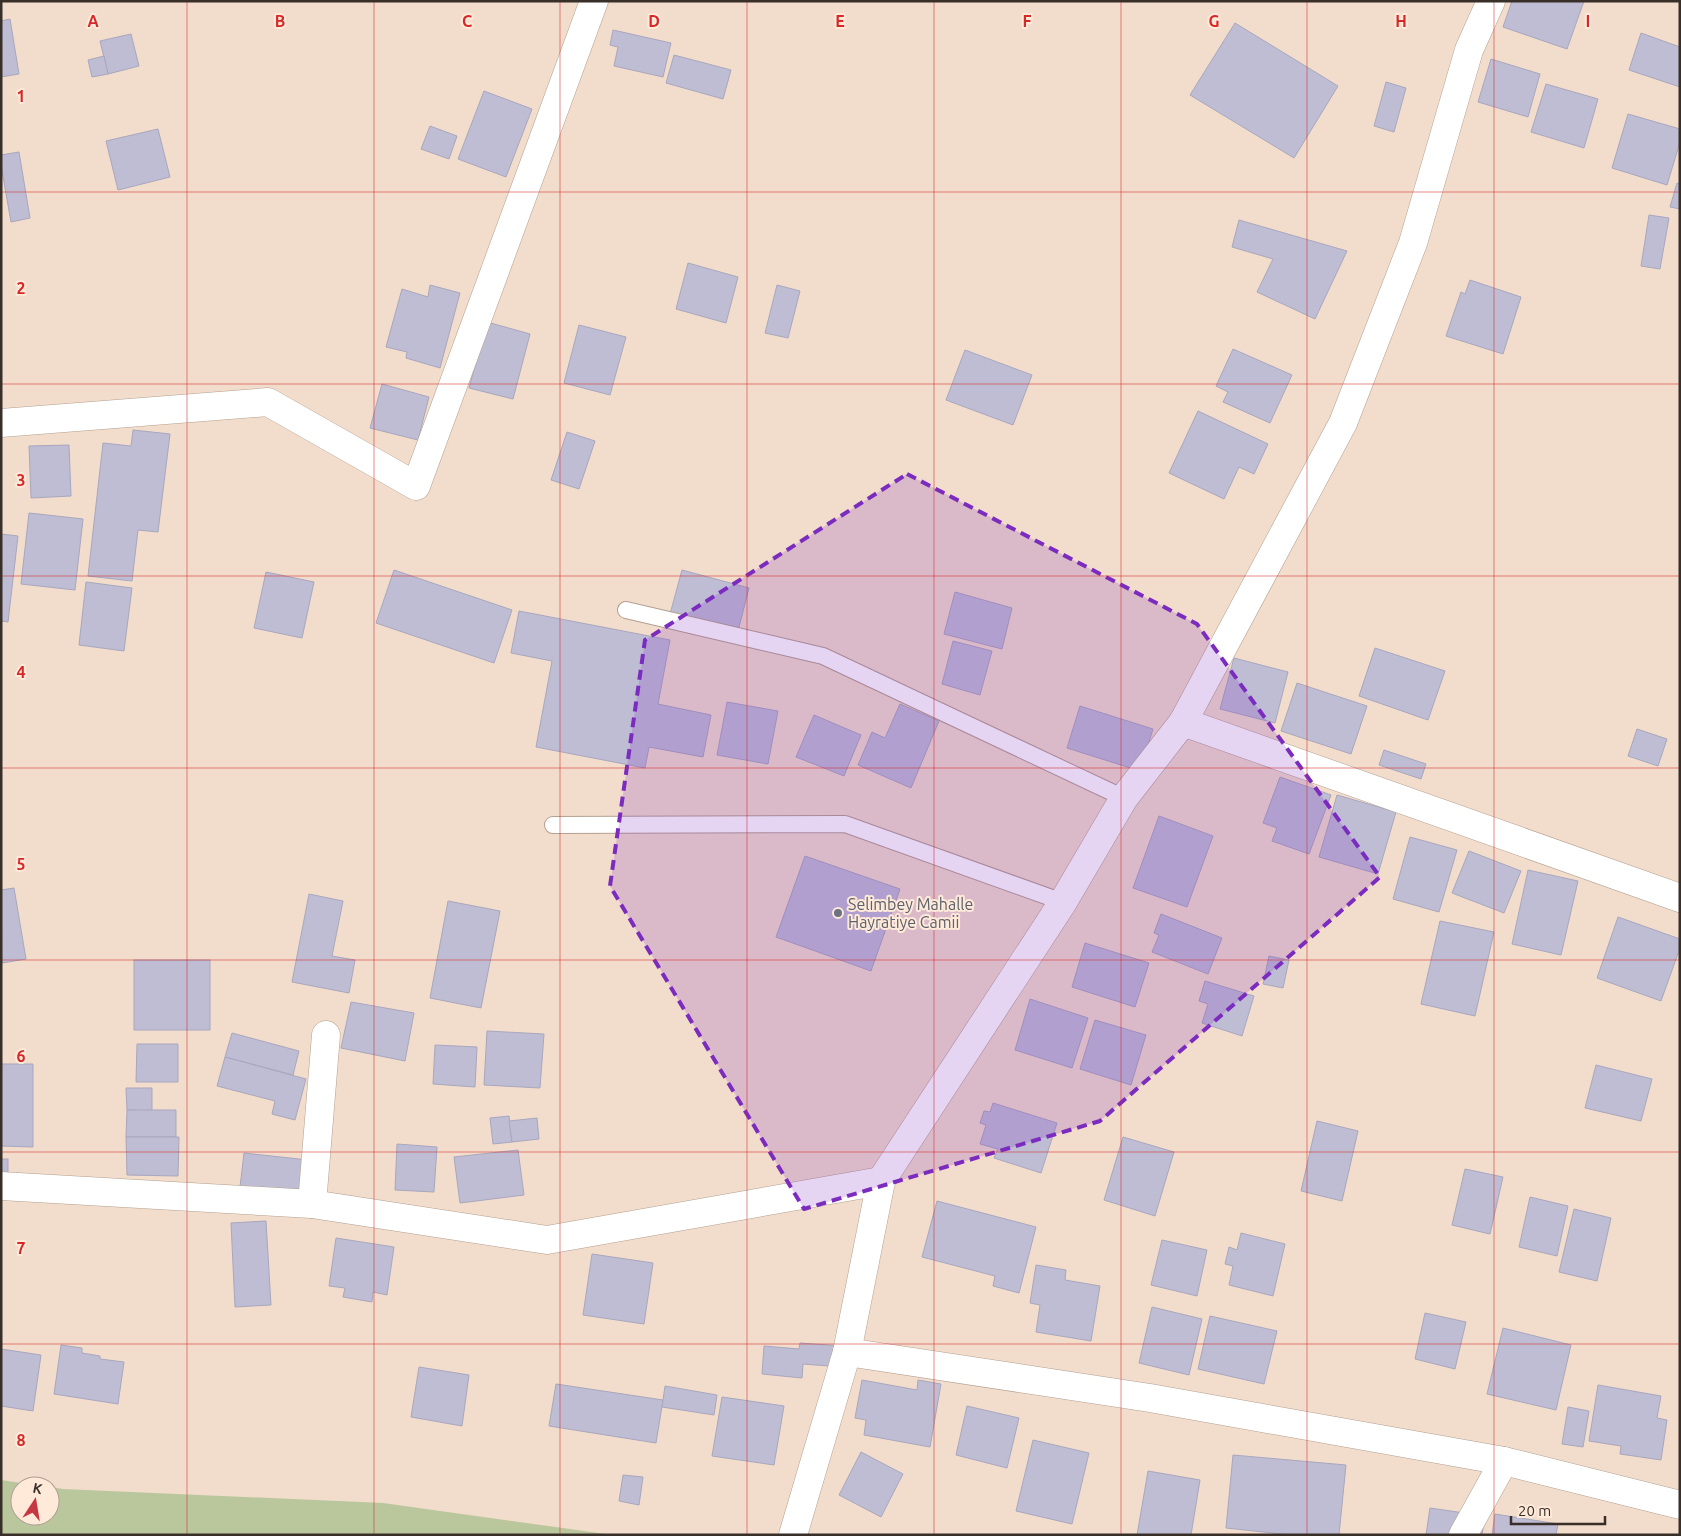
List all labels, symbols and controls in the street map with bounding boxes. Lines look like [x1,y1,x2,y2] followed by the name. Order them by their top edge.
[87,12,99,30] text: A
[275,12,285,30] text: B
[462,12,472,30] text: C
[648,12,660,30] text: D
[835,12,845,30] text: E
[1023,12,1032,30] text: F
[1208,12,1220,30] text: G
[1395,12,1407,30] text: H
[1586,12,1590,30] text: I
[16,87,26,105] text: 1
[16,279,26,297] text: 2
[16,471,26,489] text: 3
[16,663,26,681] text: 4
[16,855,26,873] text: 5
[848,895,973,931] place label: Selimbey Mahalle Hayratiye Camii
[832,907,844,919] marker: Selimbey Mahalle Hayratiye Camii
[16,1047,26,1065] text: 6
[16,1239,26,1257] text: 7
[16,1431,26,1449] text: 8
[10,1476,60,1526] north arrow
[31,1479,45,1497] text: K
[1511,1494,1605,1526] scale bar
[1518,1502,1551,1519] text: 20 m

